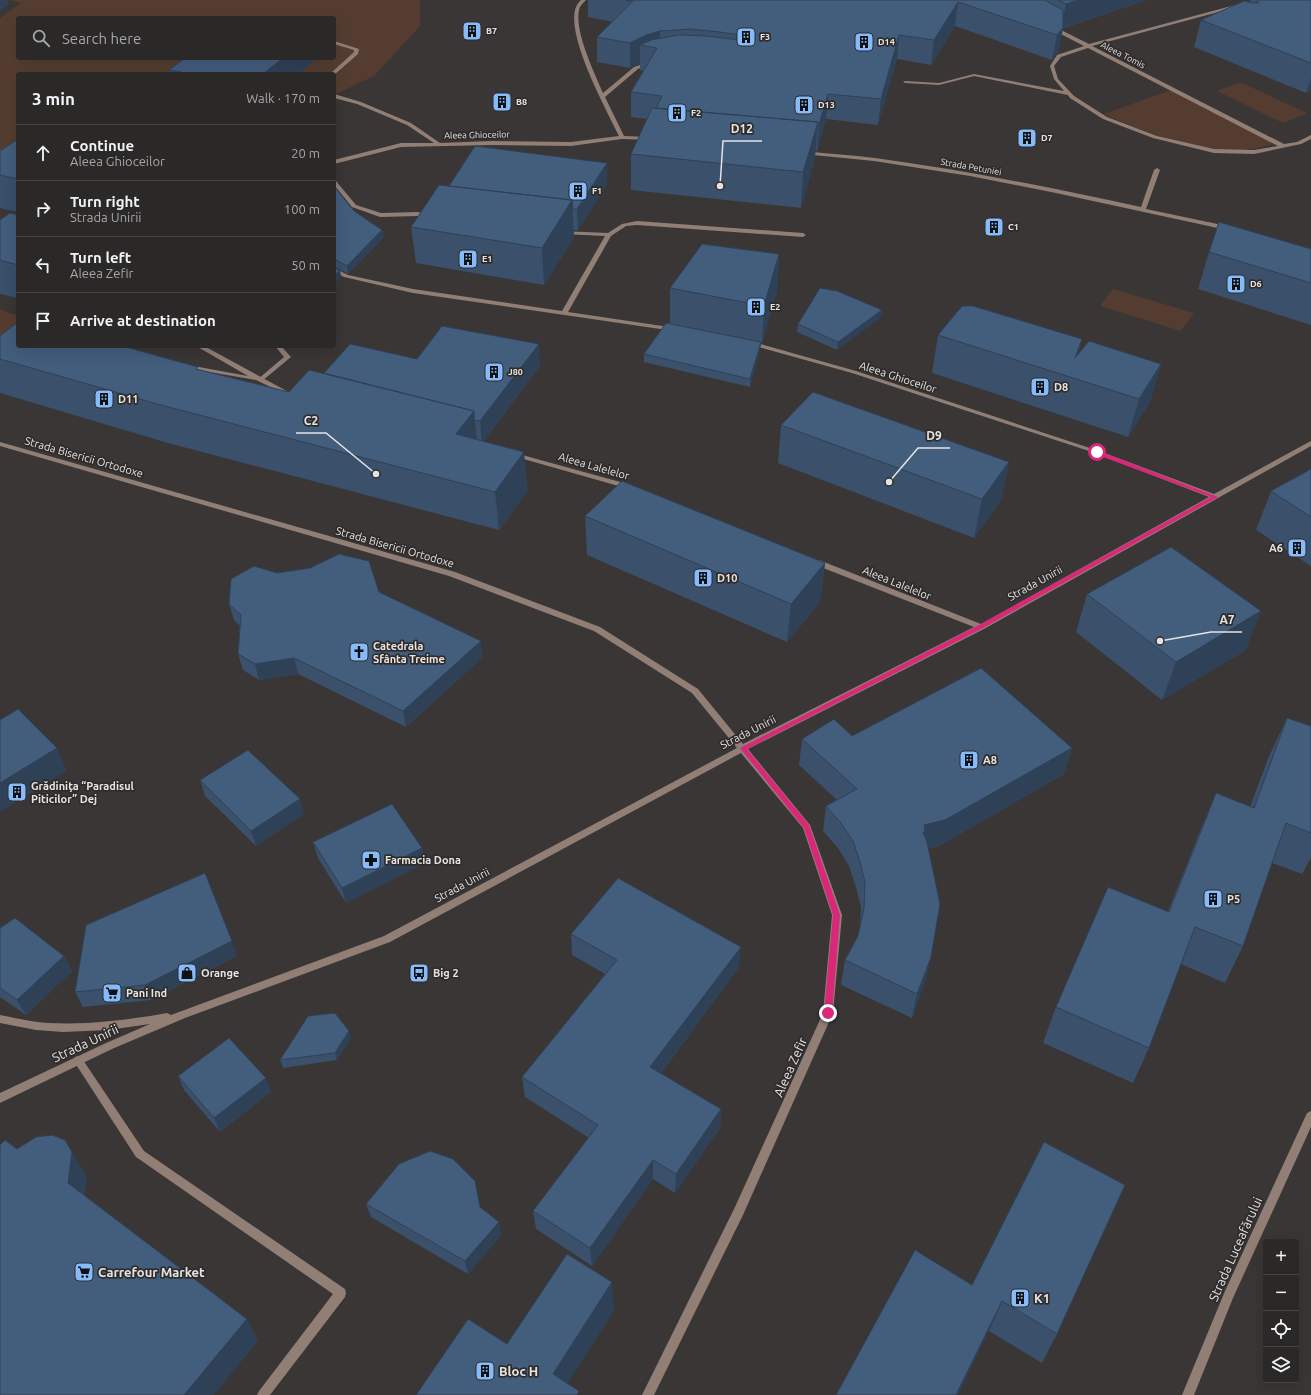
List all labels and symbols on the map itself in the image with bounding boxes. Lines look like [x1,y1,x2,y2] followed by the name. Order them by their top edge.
[461,20,483,42] building icon: B7
[486,26,497,36] place label: B7
[735,26,757,48] building icon: F3
[853,31,875,53] building icon: D14
[760,32,770,42] place label: F3
[878,37,895,47] place label: D14
[1099,40,1147,71] street label: Aleea Tomis
[491,91,513,113] building icon: B8
[793,94,815,116] building icon: D13
[516,97,527,107] place label: B8
[818,100,835,110] place label: D13
[666,102,688,124] building icon: F2
[691,108,701,118] place label: F2
[723,117,762,141] callout: D12
[731,122,753,135] text: D12
[1016,127,1038,149] building icon: D7
[444,129,511,141] street label: Aleea Ghioceilor
[1041,133,1053,143] place label: D7
[940,157,1002,177] street label: Strada Petuniei
[567,180,589,202] building icon: F1
[592,186,602,196] place label: F1
[983,216,1005,238] building icon: C1
[1008,222,1019,232] place label: C1
[457,248,479,270] building icon: E1
[482,254,492,264] place label: E1
[1225,273,1247,295] building icon: D6
[1250,279,1262,289] place label: D6
[745,296,767,318] building icon: E2
[770,302,780,312] place label: E2
[858,359,939,395] street label: Aleea Ghioceilor
[483,361,505,383] building icon: J80
[508,367,523,377] place label: J80
[1029,376,1051,398] building icon: D8
[1054,381,1068,393] place label: D8
[93,388,115,410] building icon: D11
[118,393,138,405] place label: D11
[296,409,326,433] callout: C2
[304,414,318,427] text: C2
[918,424,950,448] callout: D9
[926,429,942,442] text: D9
[23,434,145,480] street label: Strada Bisericii Ortodoxe
[1088,443,1106,461] route start
[557,450,632,482] street label: Aleea Lalelelor
[334,524,456,570] street label: Strada Bisericii Ortodoxe
[1286,537,1308,559] building icon: A6
[1269,542,1283,554] place label: A6
[1006,563,1064,603] street label: Strada Unirii
[861,564,934,603] street label: Aleea Lalelelor
[692,567,714,589] building icon: D10
[717,572,737,584] place label: D10
[1211,608,1242,632] callout: A7
[1219,613,1235,626] text: A7
[373,640,445,665] place label: Catedrala Sfânta Treime
[348,641,370,663] church icon: Catedrala Sfânta Treime
[718,713,778,751] street label: Strada Unirii
[958,749,980,771] building icon: A8
[983,754,997,766] place label: A8
[31,780,135,805] place label: Grădinița “Paradisul Piticilor” Dej
[6,781,28,803] building icon: Grădinița “Paradisul Piticilor” Dej
[360,849,382,871] pharmacy icon: Farmacia Dona
[385,854,461,866] place label: Farmacia Dona
[432,866,492,904] street label: Strada Unirii
[1202,888,1224,910] building icon: P5
[1227,893,1240,905] place label: P5
[176,962,198,984] shop icon: Orange
[408,962,430,984] bus stop icon: Big 2
[201,967,239,979] place label: Orange
[433,967,459,979] place label: Big 2
[101,982,123,1004] supermarket icon: Pani Ind
[126,987,167,999] place label: Pani Ind
[819,1004,837,1022] route end
[50,1022,120,1064] street label: Strada Unirii
[771,1035,809,1099] street label: Aleea Zefir
[1206,1195,1264,1303] street label: Strada Luceafărului
[73,1261,95,1283] supermarket icon: Carrefour Market
[98,1265,205,1279] place label: Carrefour Market
[1009,1287,1031,1309] building icon: K1
[1034,1291,1050,1305] place label: K1
[474,1360,496,1382] building icon: Bloc H
[499,1364,538,1378] place label: Bloc H

